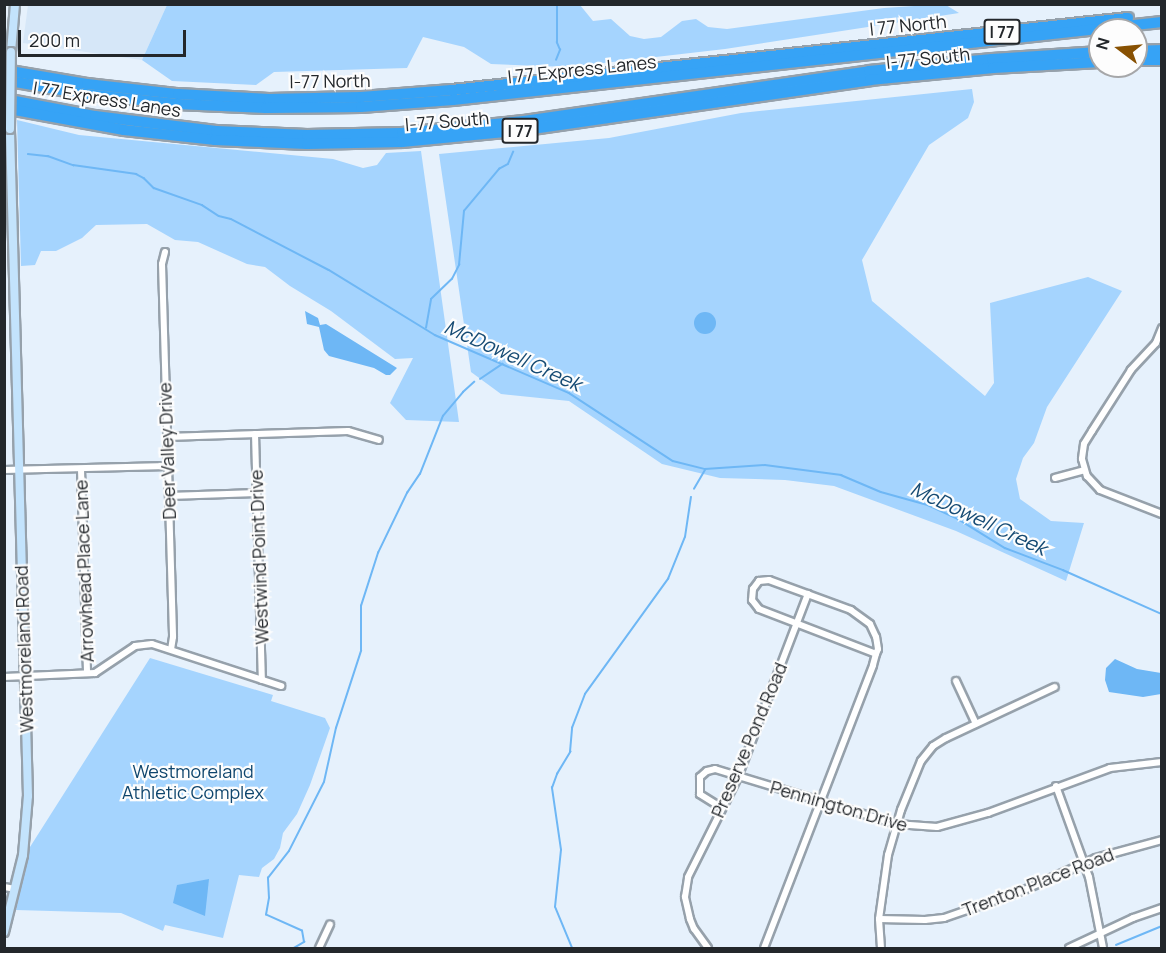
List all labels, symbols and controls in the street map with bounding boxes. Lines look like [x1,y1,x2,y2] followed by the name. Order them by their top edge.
[868,10,948,40] street label: I 77 North
[21,18,189,56] scale bar
[1088,18,1148,78] north arrow
[982,19,1022,45] road number: I 77
[29,28,80,52] text: 200 m
[1090,35,1115,52] text: N
[885,43,971,73] street label: I-77 South
[507,50,657,88] street label: I 77 Express Lanes
[289,69,371,93] street label: I-77 North
[31,77,183,121] street label: I 77 Express Lanes
[404,107,490,135] street label: I-77 South
[500,118,540,144] road number: I 77
[441,314,585,396] water label: McDowell Creek
[154,382,180,520] street label: Deer Valley Drive
[245,469,273,645] street label: Westwind Point Drive
[907,476,1051,560] water label: McDowell Creek
[70,479,98,663] street label: Arrowhead Place Lane
[10,565,38,733] street label: Westmoreland Road
[707,659,791,821] street label: Preserve Pond Road
[122,761,264,804] park label: Westmoreland Athletic Complex
[768,776,910,836] street label: Pennington Drive
[959,843,1117,921] street label: Trenton Place Road

